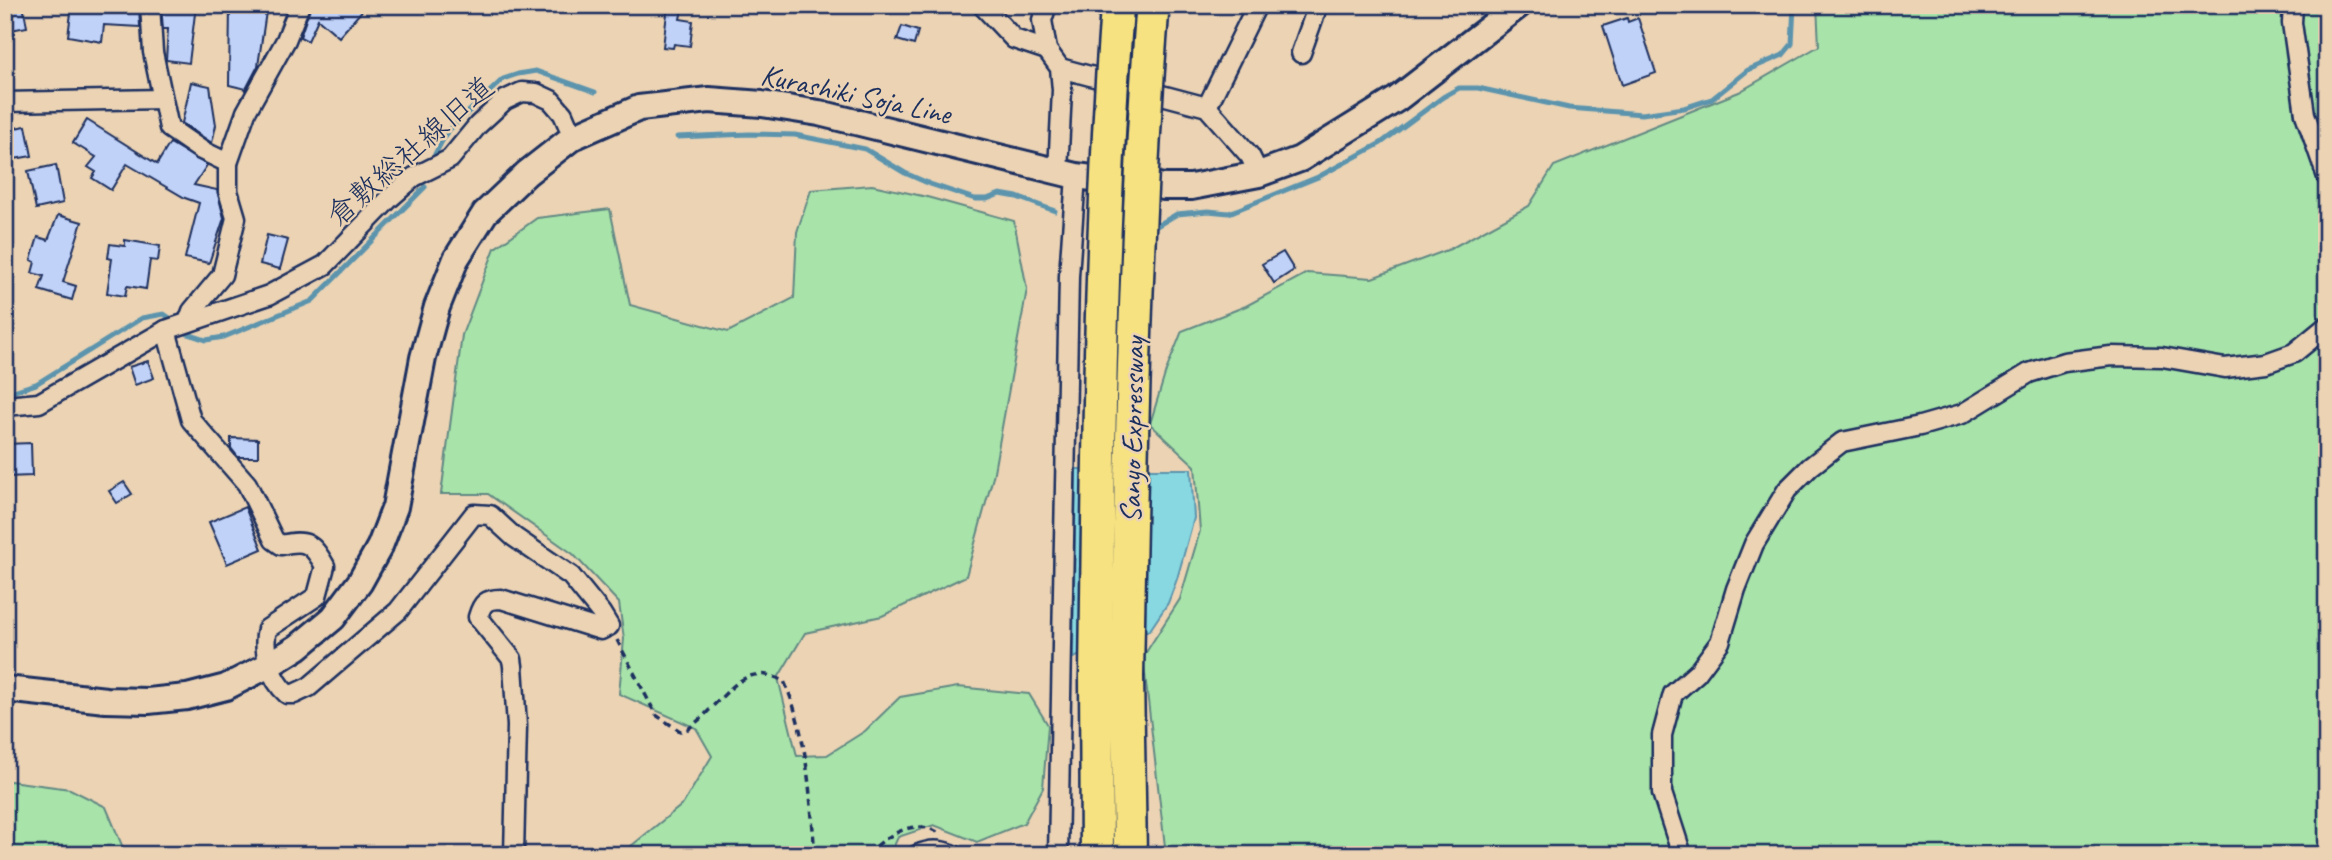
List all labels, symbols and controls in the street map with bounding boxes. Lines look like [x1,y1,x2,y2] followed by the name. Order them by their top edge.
[758,55,957,133] street label: Kurashiki Soja Line
[318,68,502,234] street label: 倉敷総社線旧道
[1111,334,1153,523] street label: Sanyo Expressway

